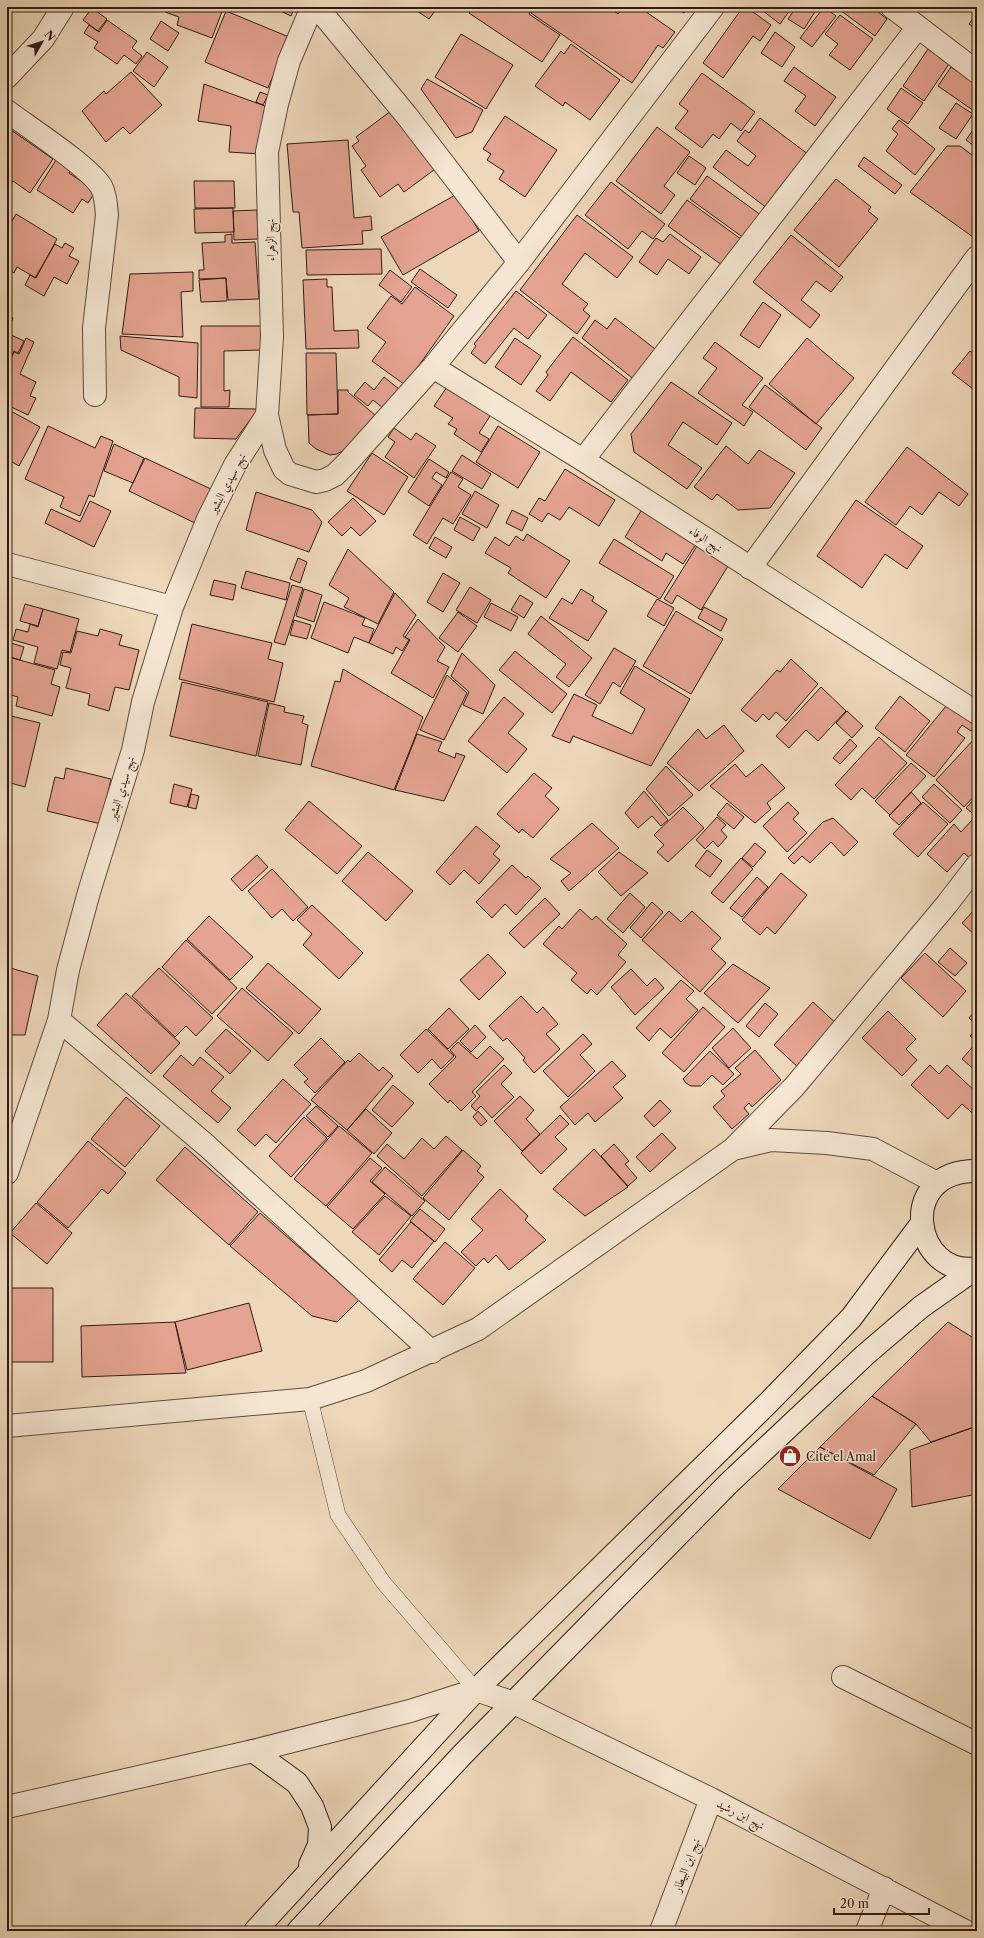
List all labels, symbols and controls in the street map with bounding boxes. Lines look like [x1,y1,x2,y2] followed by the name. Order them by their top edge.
[22,22,62,62] north arrow
[41,28,58,44] text: N
[262,218,282,261] street label: نهج الزهراء
[204,450,253,519] street label: نهج سيدي البشير
[684,523,726,559] street label: نهج الوفاء
[104,754,142,825] street label: نهج سيدي البشير
[777,1443,803,1469] shop icon: Cité el Amal
[806,1449,876,1464] place label: Cité el Amal
[713,1795,768,1836] street label: نهج ابن رشيد
[668,1836,707,1897] street label: نهج ابن البيطار
[834,1890,929,1916] scale bar
[840,1896,869,1911] text: 20 m

